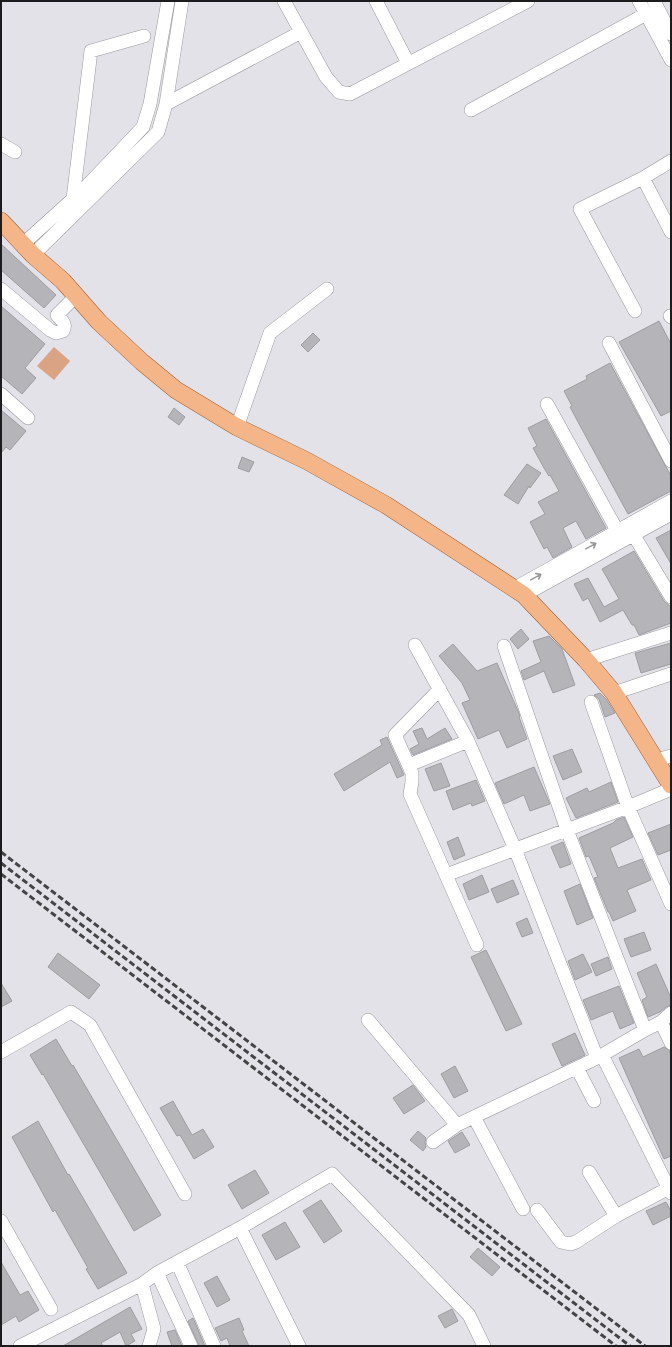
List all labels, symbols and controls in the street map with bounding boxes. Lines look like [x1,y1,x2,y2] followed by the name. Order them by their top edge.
[585,542,597,550] one-way arrow
[530,572,542,580] one-way arrow

